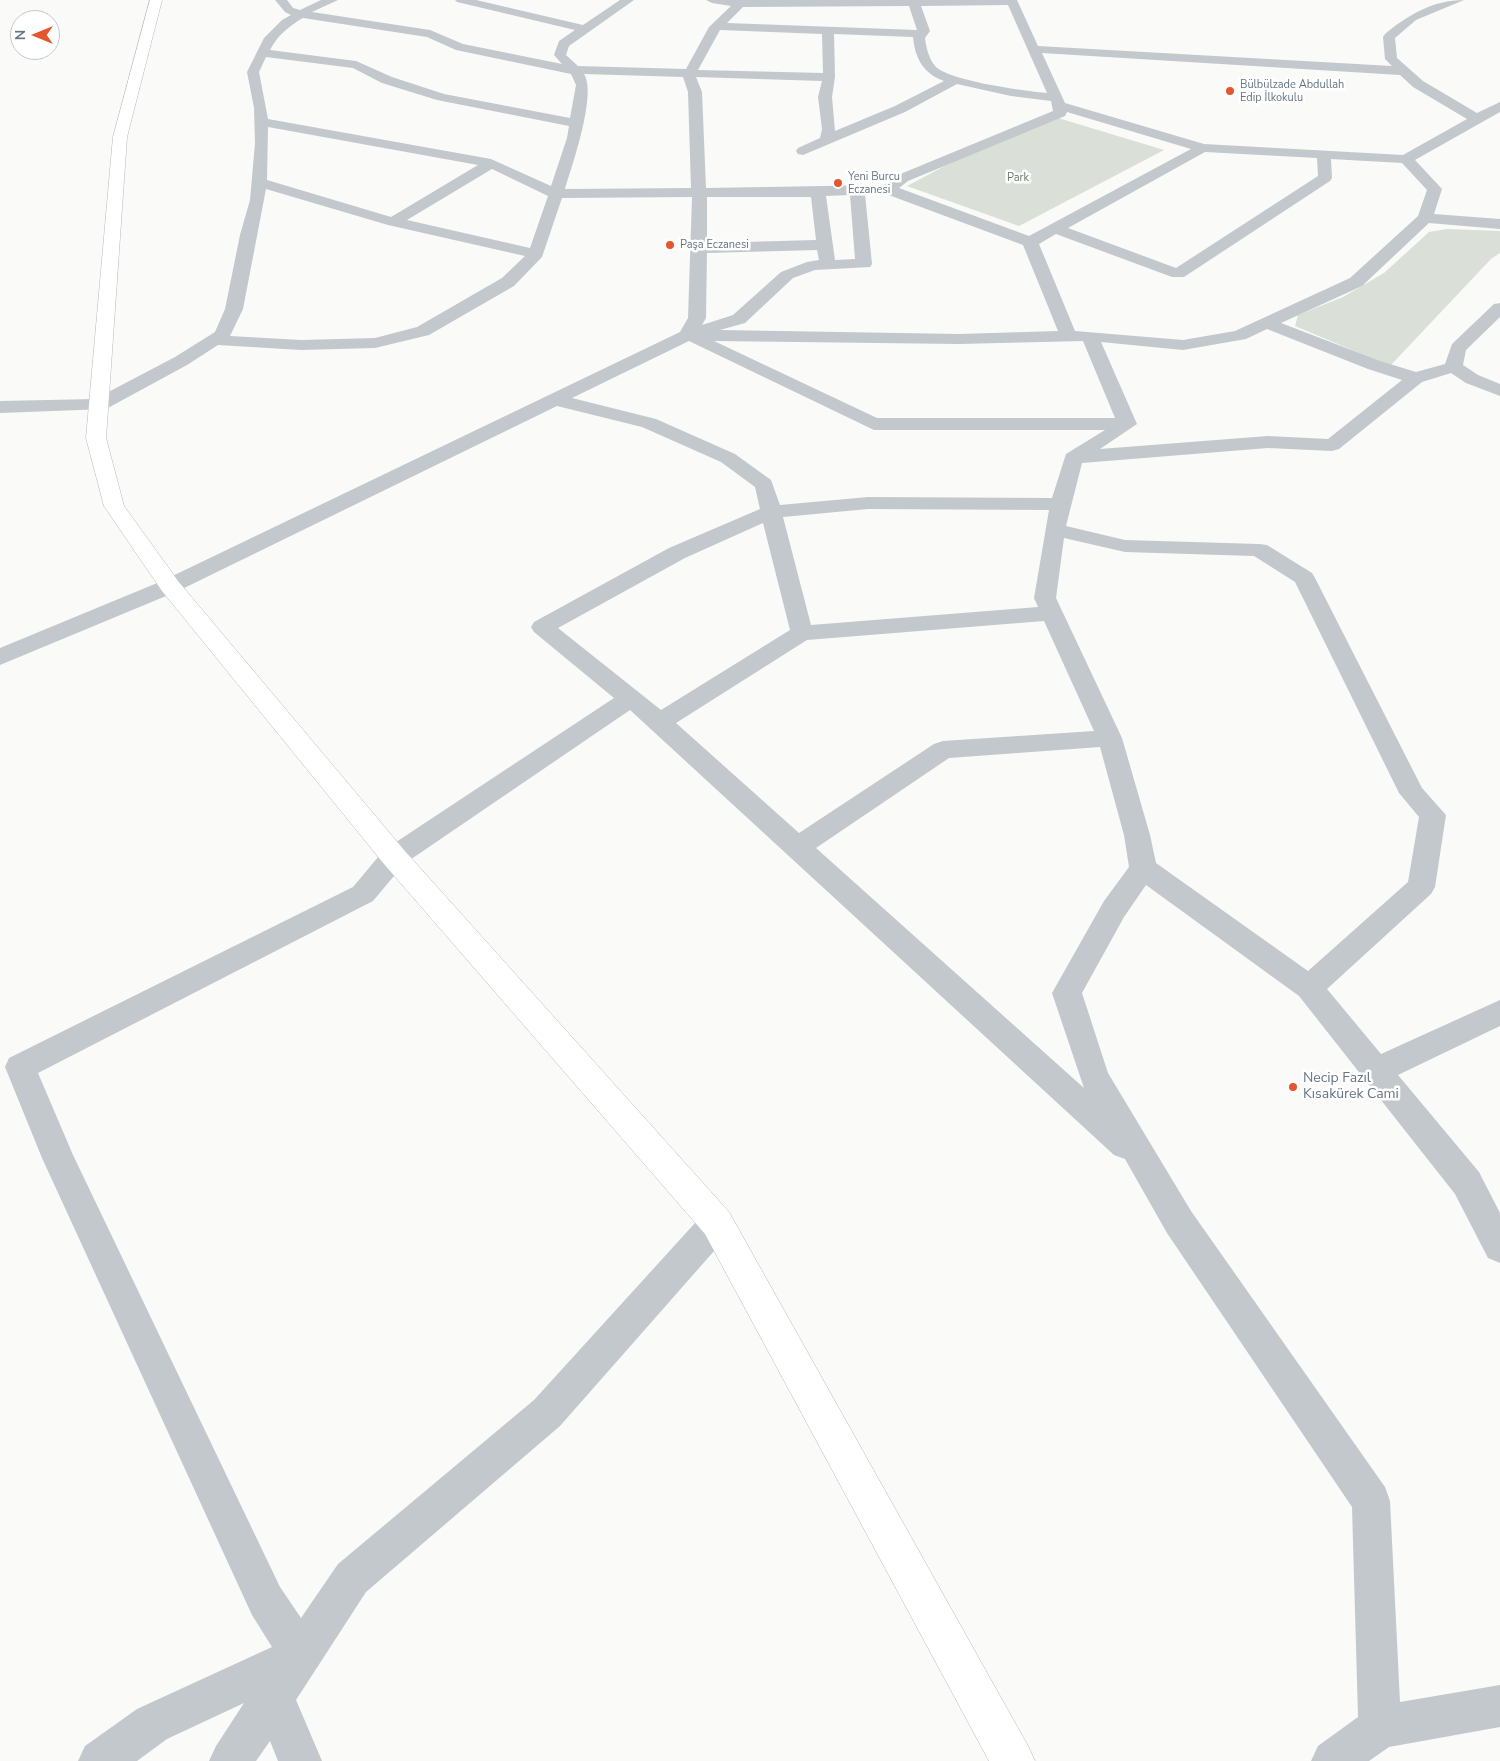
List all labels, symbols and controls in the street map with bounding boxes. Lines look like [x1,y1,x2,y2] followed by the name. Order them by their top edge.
[10,10,60,60] north arrow
[11,30,30,40] text: N
[1240,78,1344,104] place label: Bülbülzade Abdullah Edip İlkokulu
[1224,85,1236,97] marker: Bülbülzade Abdullah Edip İlkokulu
[848,170,900,196] place label: Yeni Burcu Eczanesi
[1007,171,1029,185] park label: Park
[832,177,844,189] marker: Yeni Burcu Eczanesi
[680,238,749,252] place label: Paşa Eczanesi
[664,239,676,251] marker: Paşa Eczanesi
[1303,1071,1399,1104] place label: Necip Fazıl Kısakürek Cami
[1287,1081,1299,1093] marker: Necip Fazıl Kısakürek Cami

